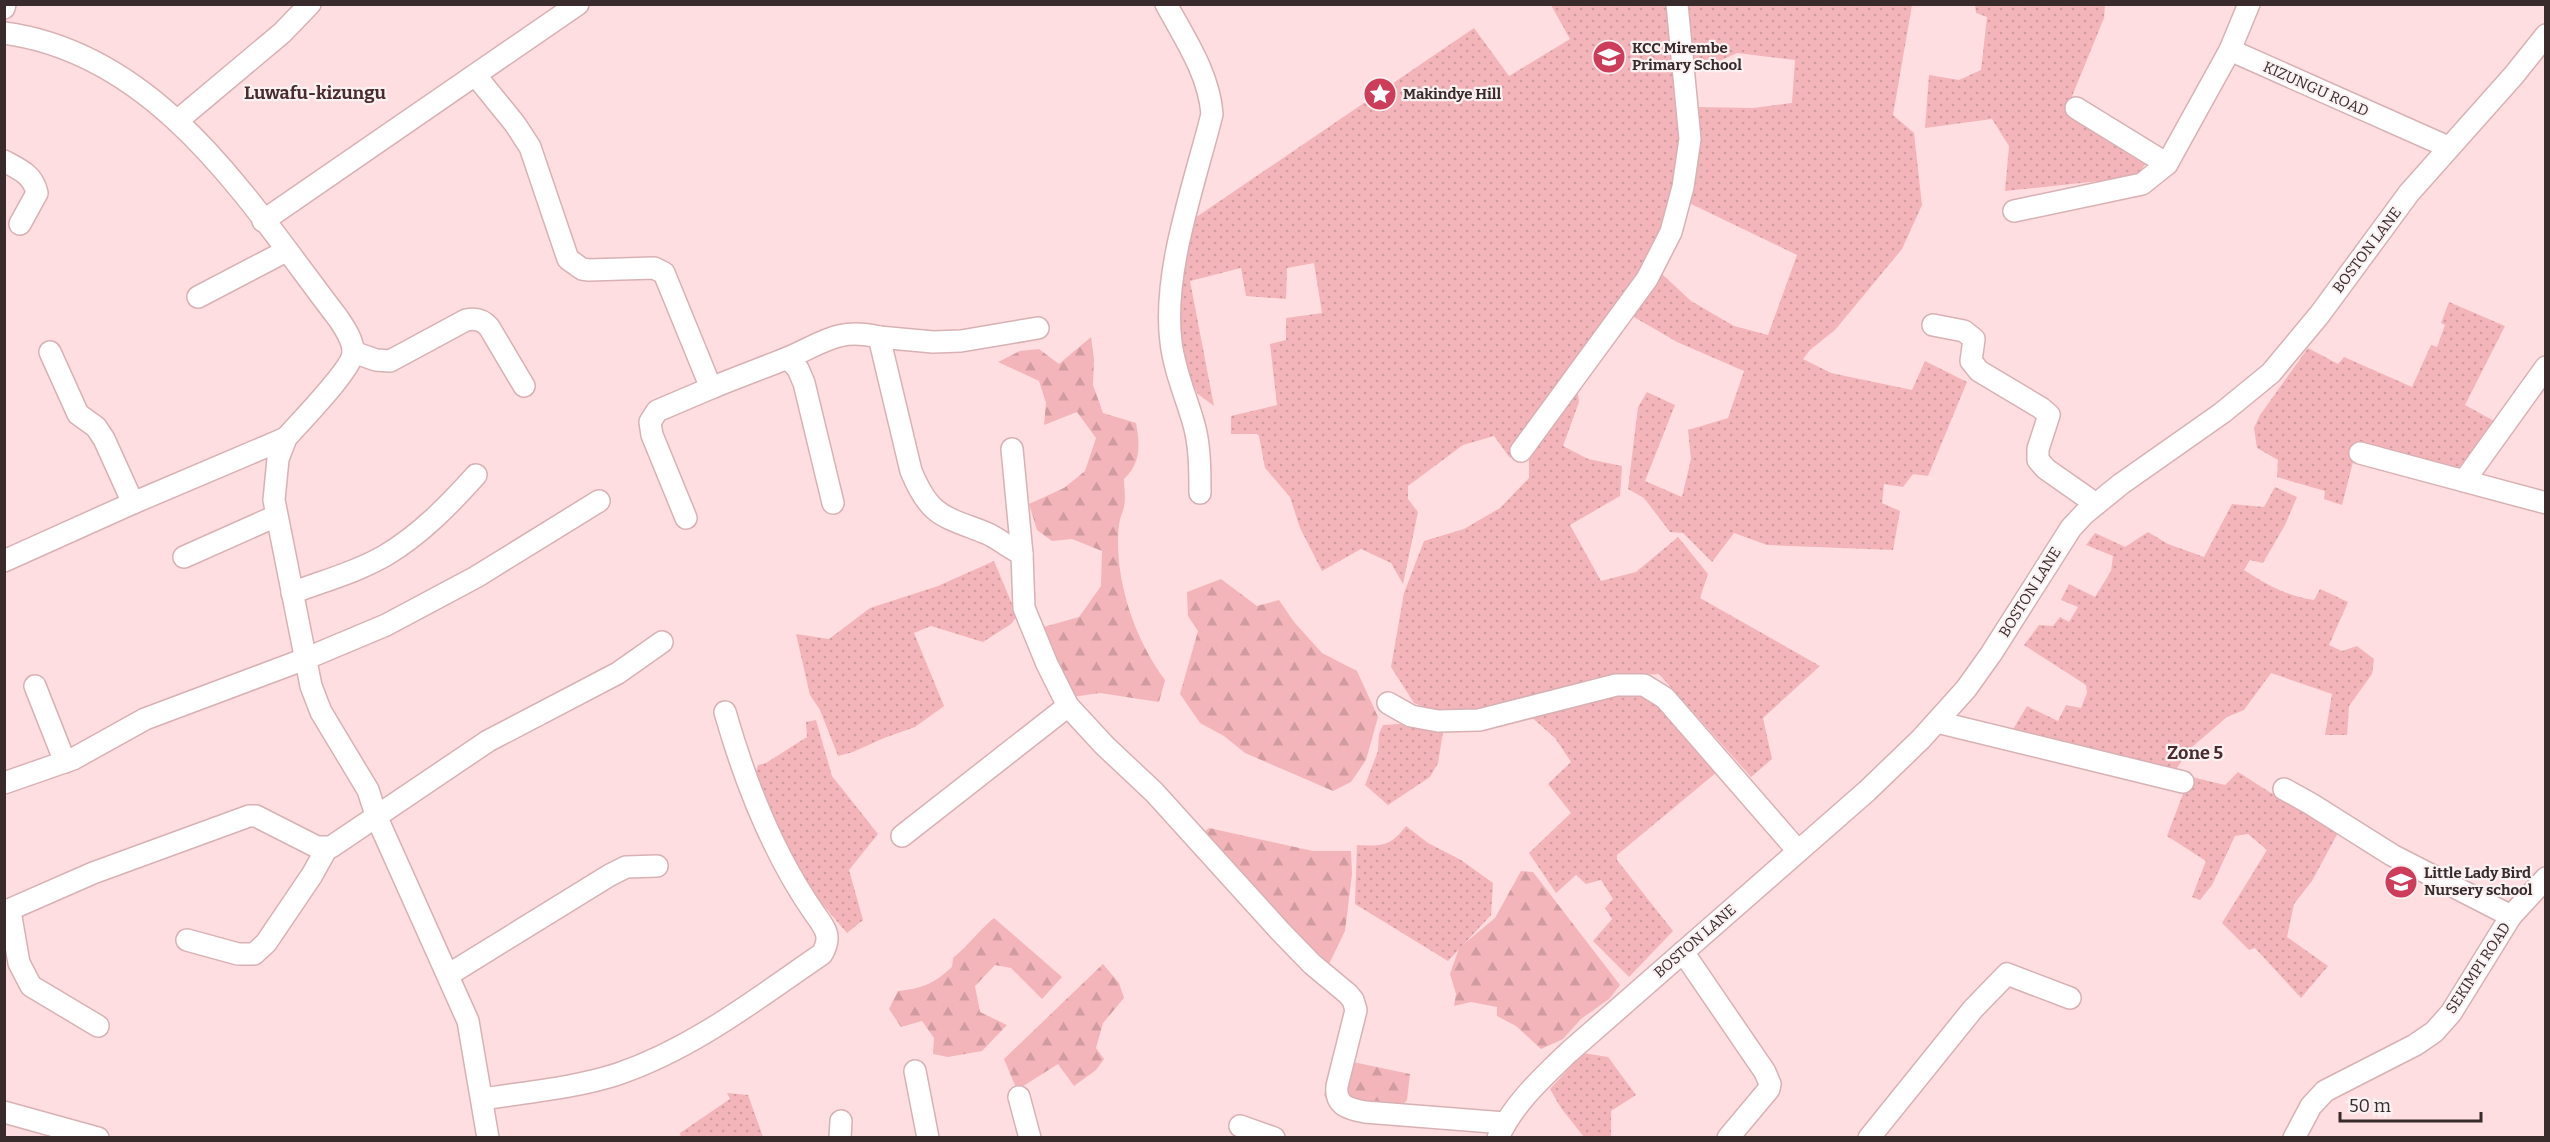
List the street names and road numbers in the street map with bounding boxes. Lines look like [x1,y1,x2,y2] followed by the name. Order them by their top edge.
[2260,58,2372,120] street label: KIZUNGU ROAD
[2329,204,2405,296] street label: BOSTON LANE
[1995,544,2065,640] street label: BOSTON LANE
[1650,900,1740,982] street label: BOSTON LANE
[2442,919,2514,1017] street label: SEKIMPI ROAD

